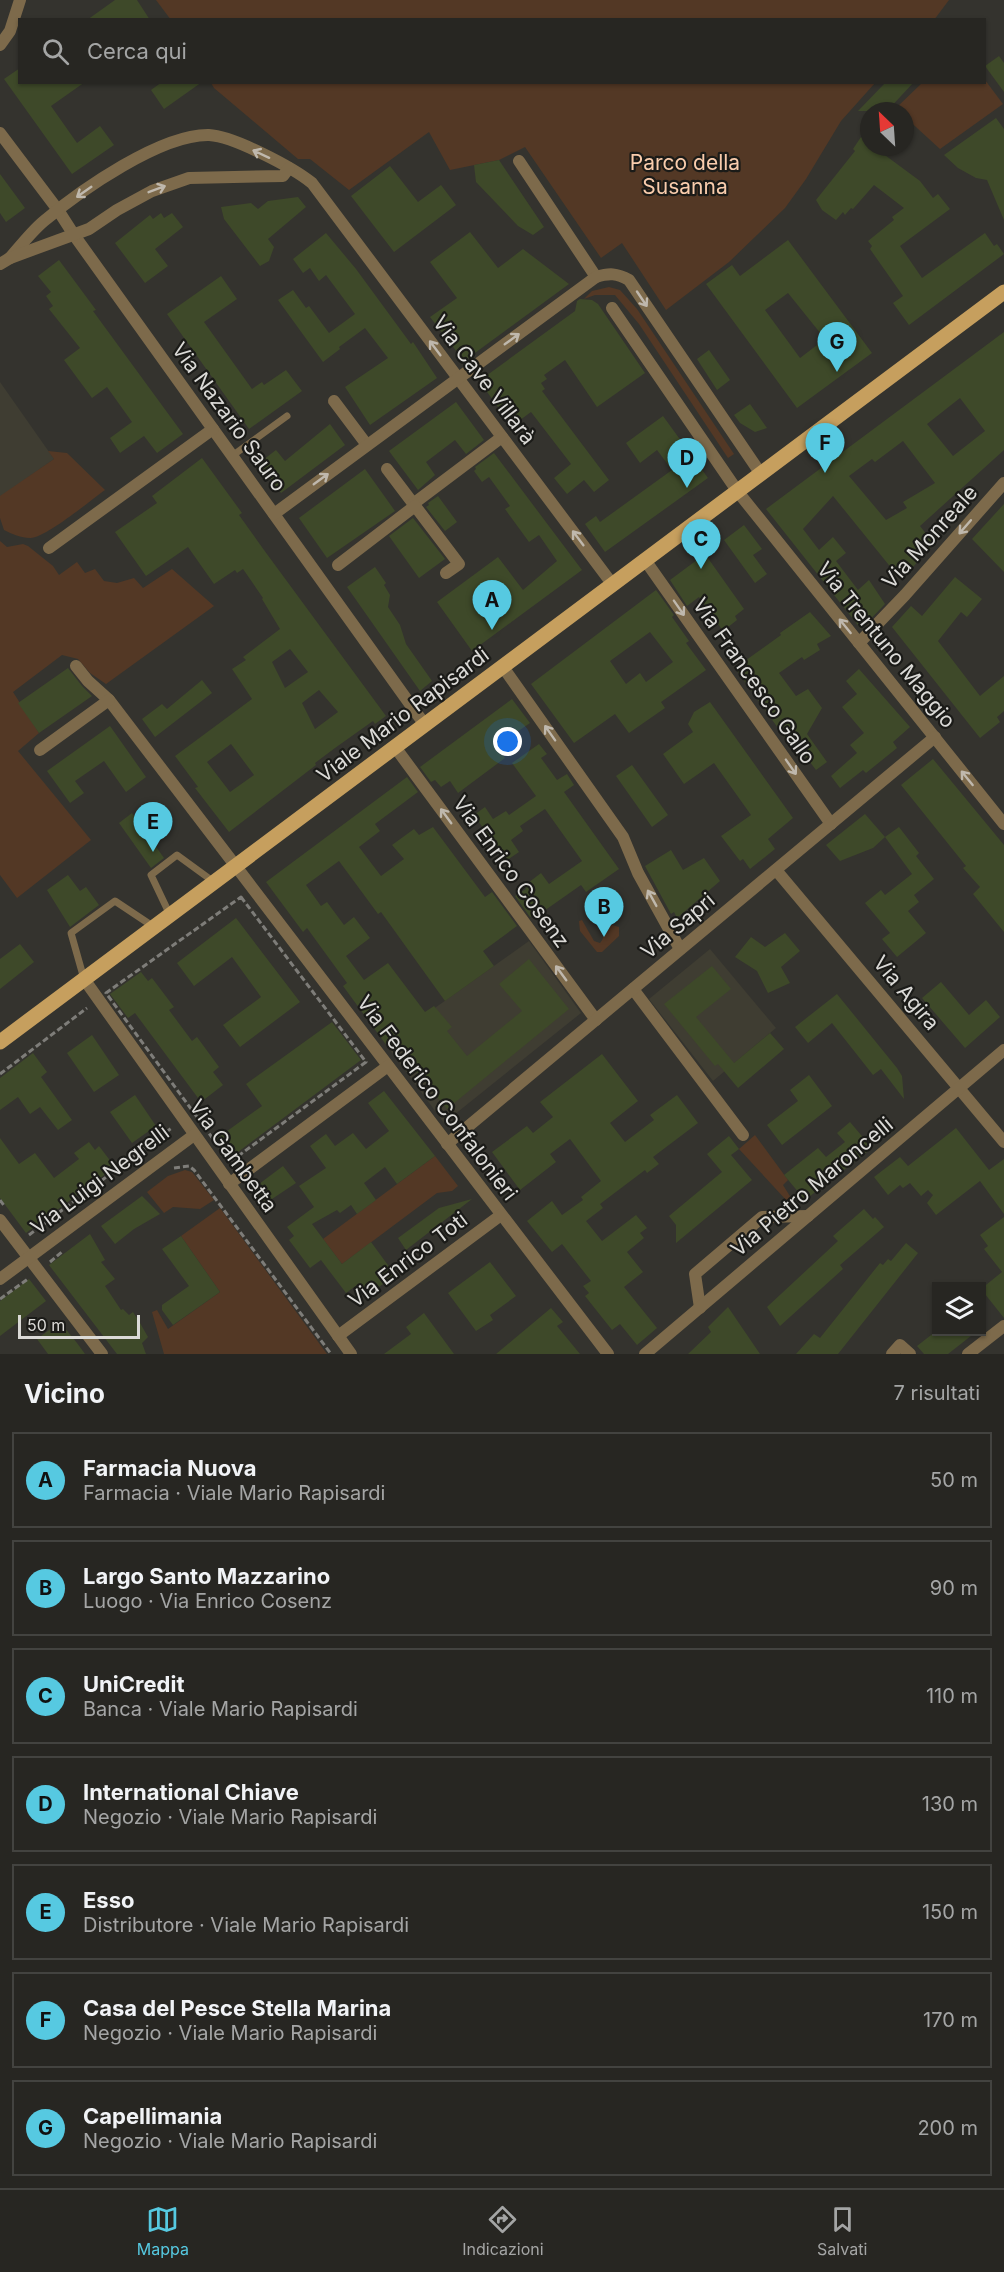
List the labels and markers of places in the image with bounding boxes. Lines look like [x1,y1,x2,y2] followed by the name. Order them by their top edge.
[818,322,856,372] pin: G
[806,424,844,473] pin: F
[668,438,706,488] pin: D
[682,520,720,569] pin: C
[472,580,512,630] pin: A
[134,802,172,852] pin: E
[584,888,624,937] pin: B

